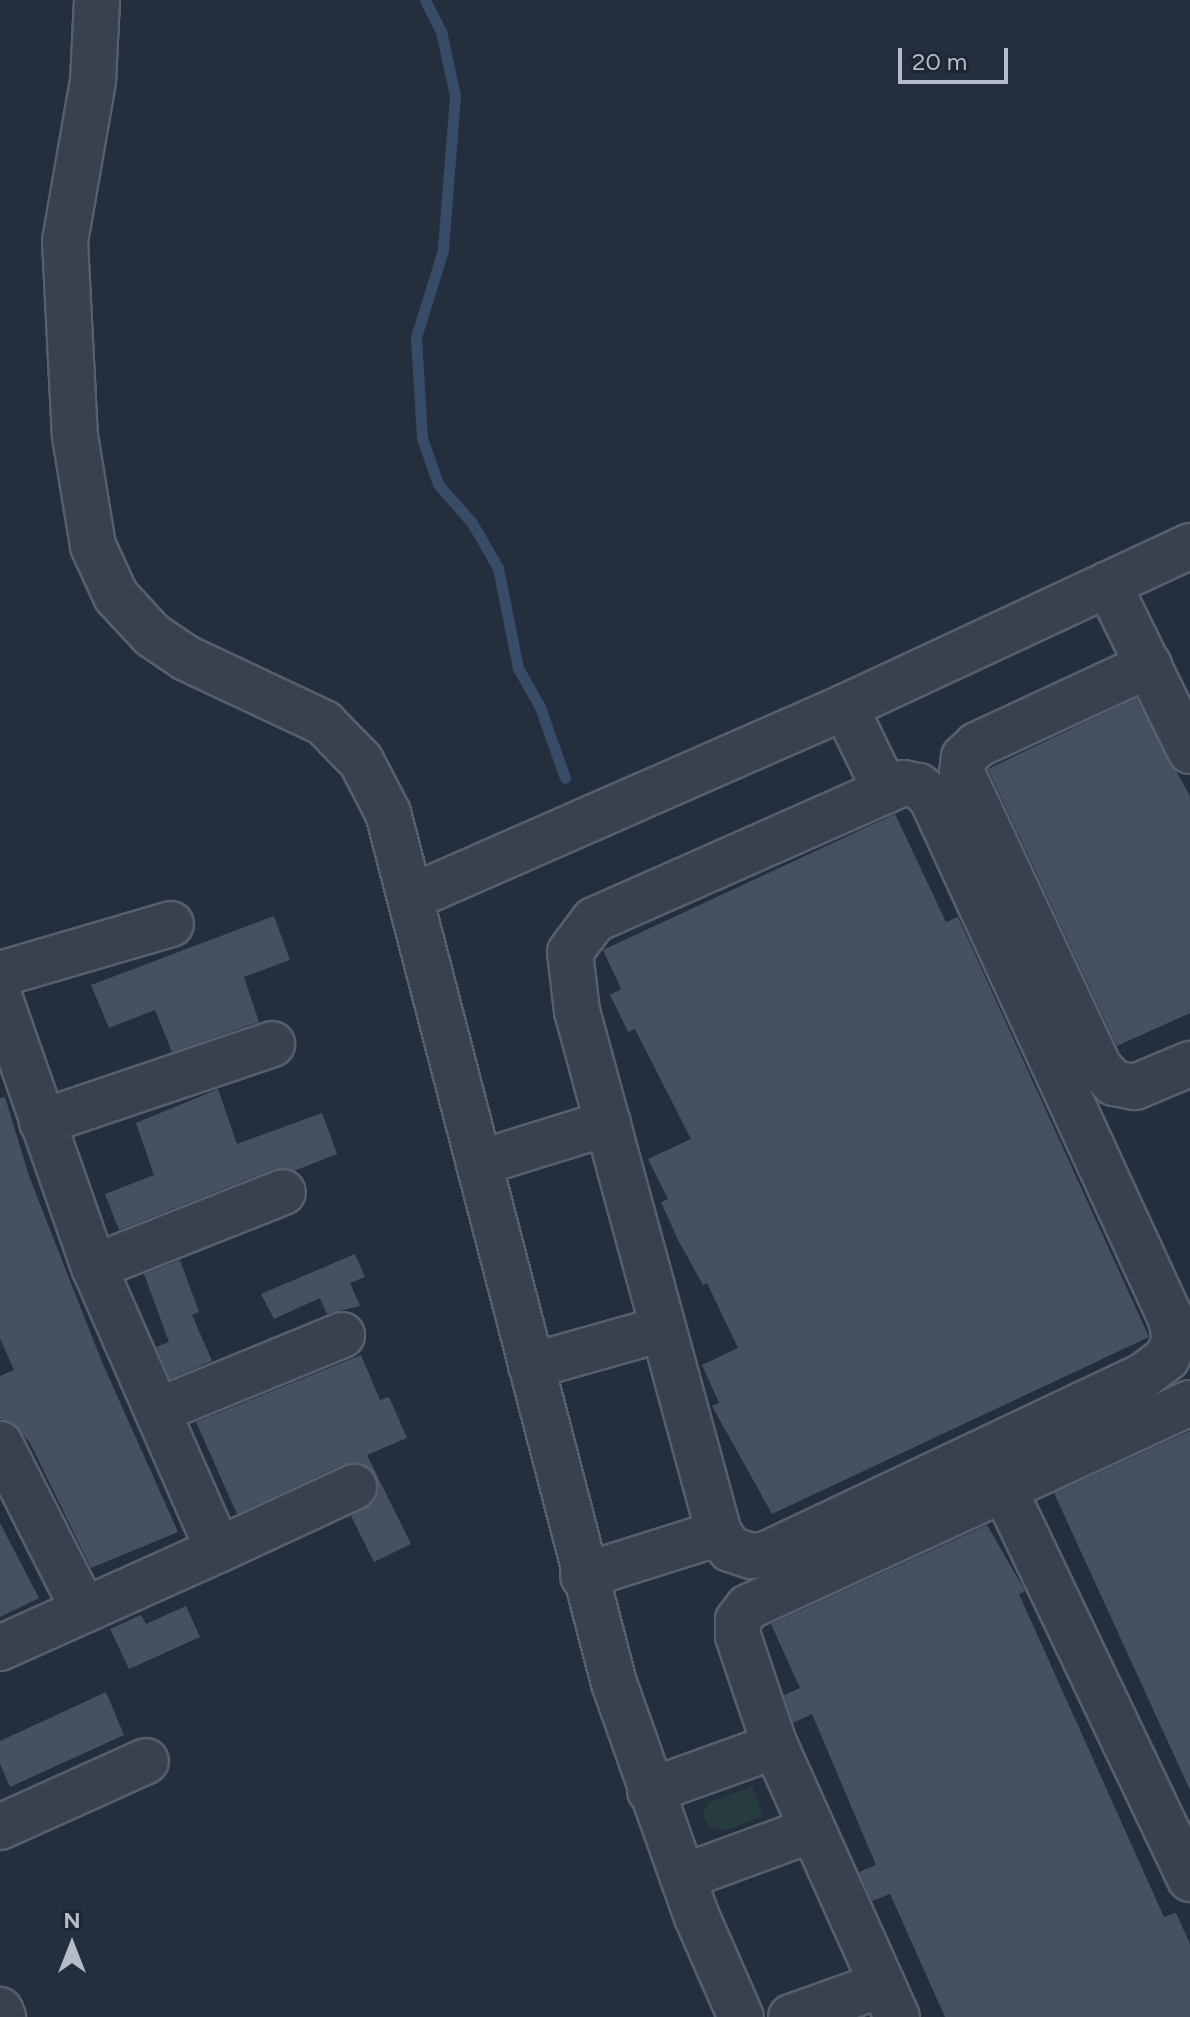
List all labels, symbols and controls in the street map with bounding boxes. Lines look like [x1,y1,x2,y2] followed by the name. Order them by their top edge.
[902,32,1012,82] scale bar
[912,47,967,76] text: 20 m
[32,1905,112,1985] north arrow
[63,1907,81,1934] text: N

